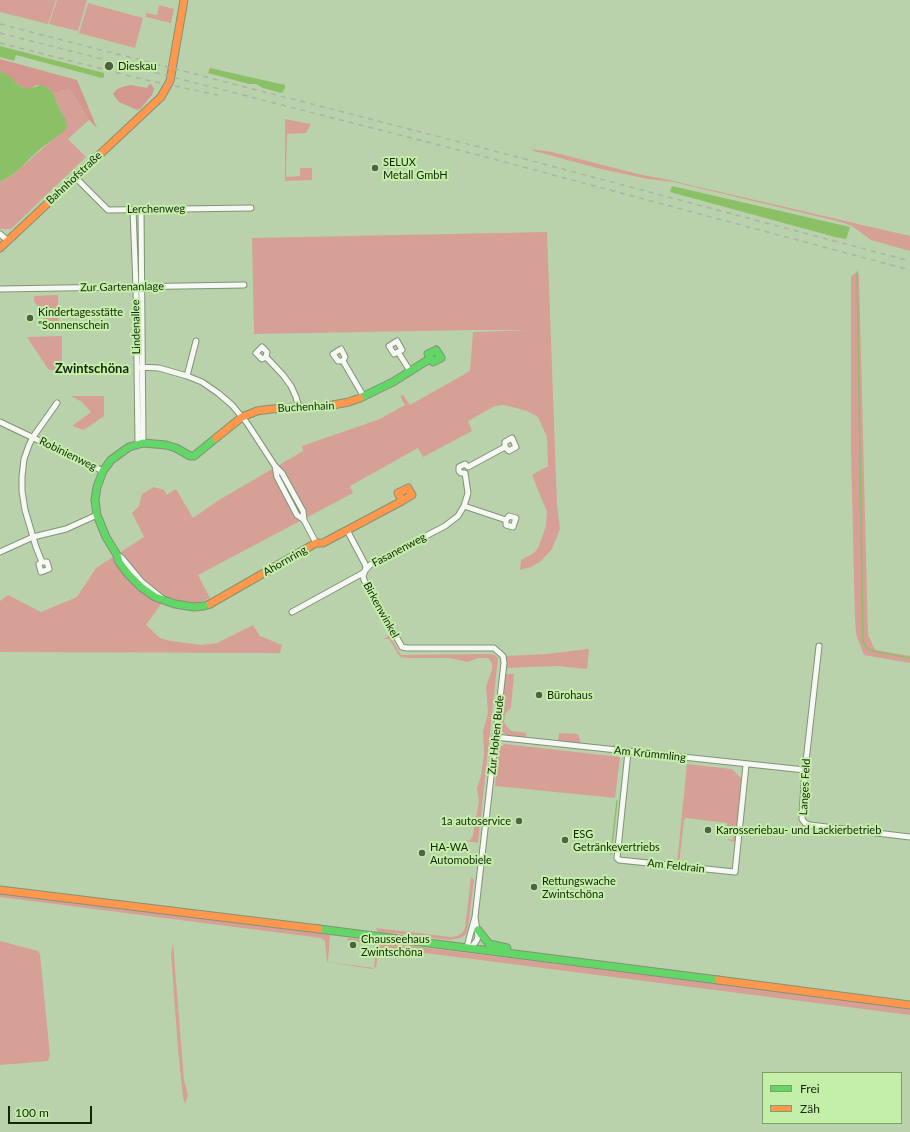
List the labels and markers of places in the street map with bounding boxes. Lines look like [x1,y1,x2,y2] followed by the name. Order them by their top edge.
[118,59,157,73] place label: Dieskau
[103,60,115,72] marker: Dieskau
[383,155,448,181] place label: SELUX Metall GmbH
[370,163,380,173] marker: SELUX Metall GmbH
[38,305,123,331] place label: Kindertagesstätte "Sonnenschein
[25,313,35,323] marker: Kindertagesstätte "Sonnenschein
[547,688,593,702] place label: Bürohaus
[534,690,544,700] marker: Bürohaus
[441,814,511,828] place label: 1a autoservice
[514,816,524,826] marker: 1a autoservice
[716,823,881,837] place label: Karosseriebau- und Lackierbetrieb
[703,825,713,835] marker: Karosseriebau- und Lackierbetrieb
[573,827,660,853] place label: ESG Getränkevertriebs
[560,835,570,845] marker: ESG Getränkevertriebs
[430,840,492,866] place label: HA-WA Automobiele
[417,848,427,858] marker: HA-WA Automobiele
[542,874,616,900] place label: Rettungswache Zwintschöna
[529,882,539,892] marker: Rettungswache Zwintschöna
[361,932,430,958] place label: Chausseehaus Zwintschöna
[348,940,358,950] marker: Chausseehaus Zwintschöna

